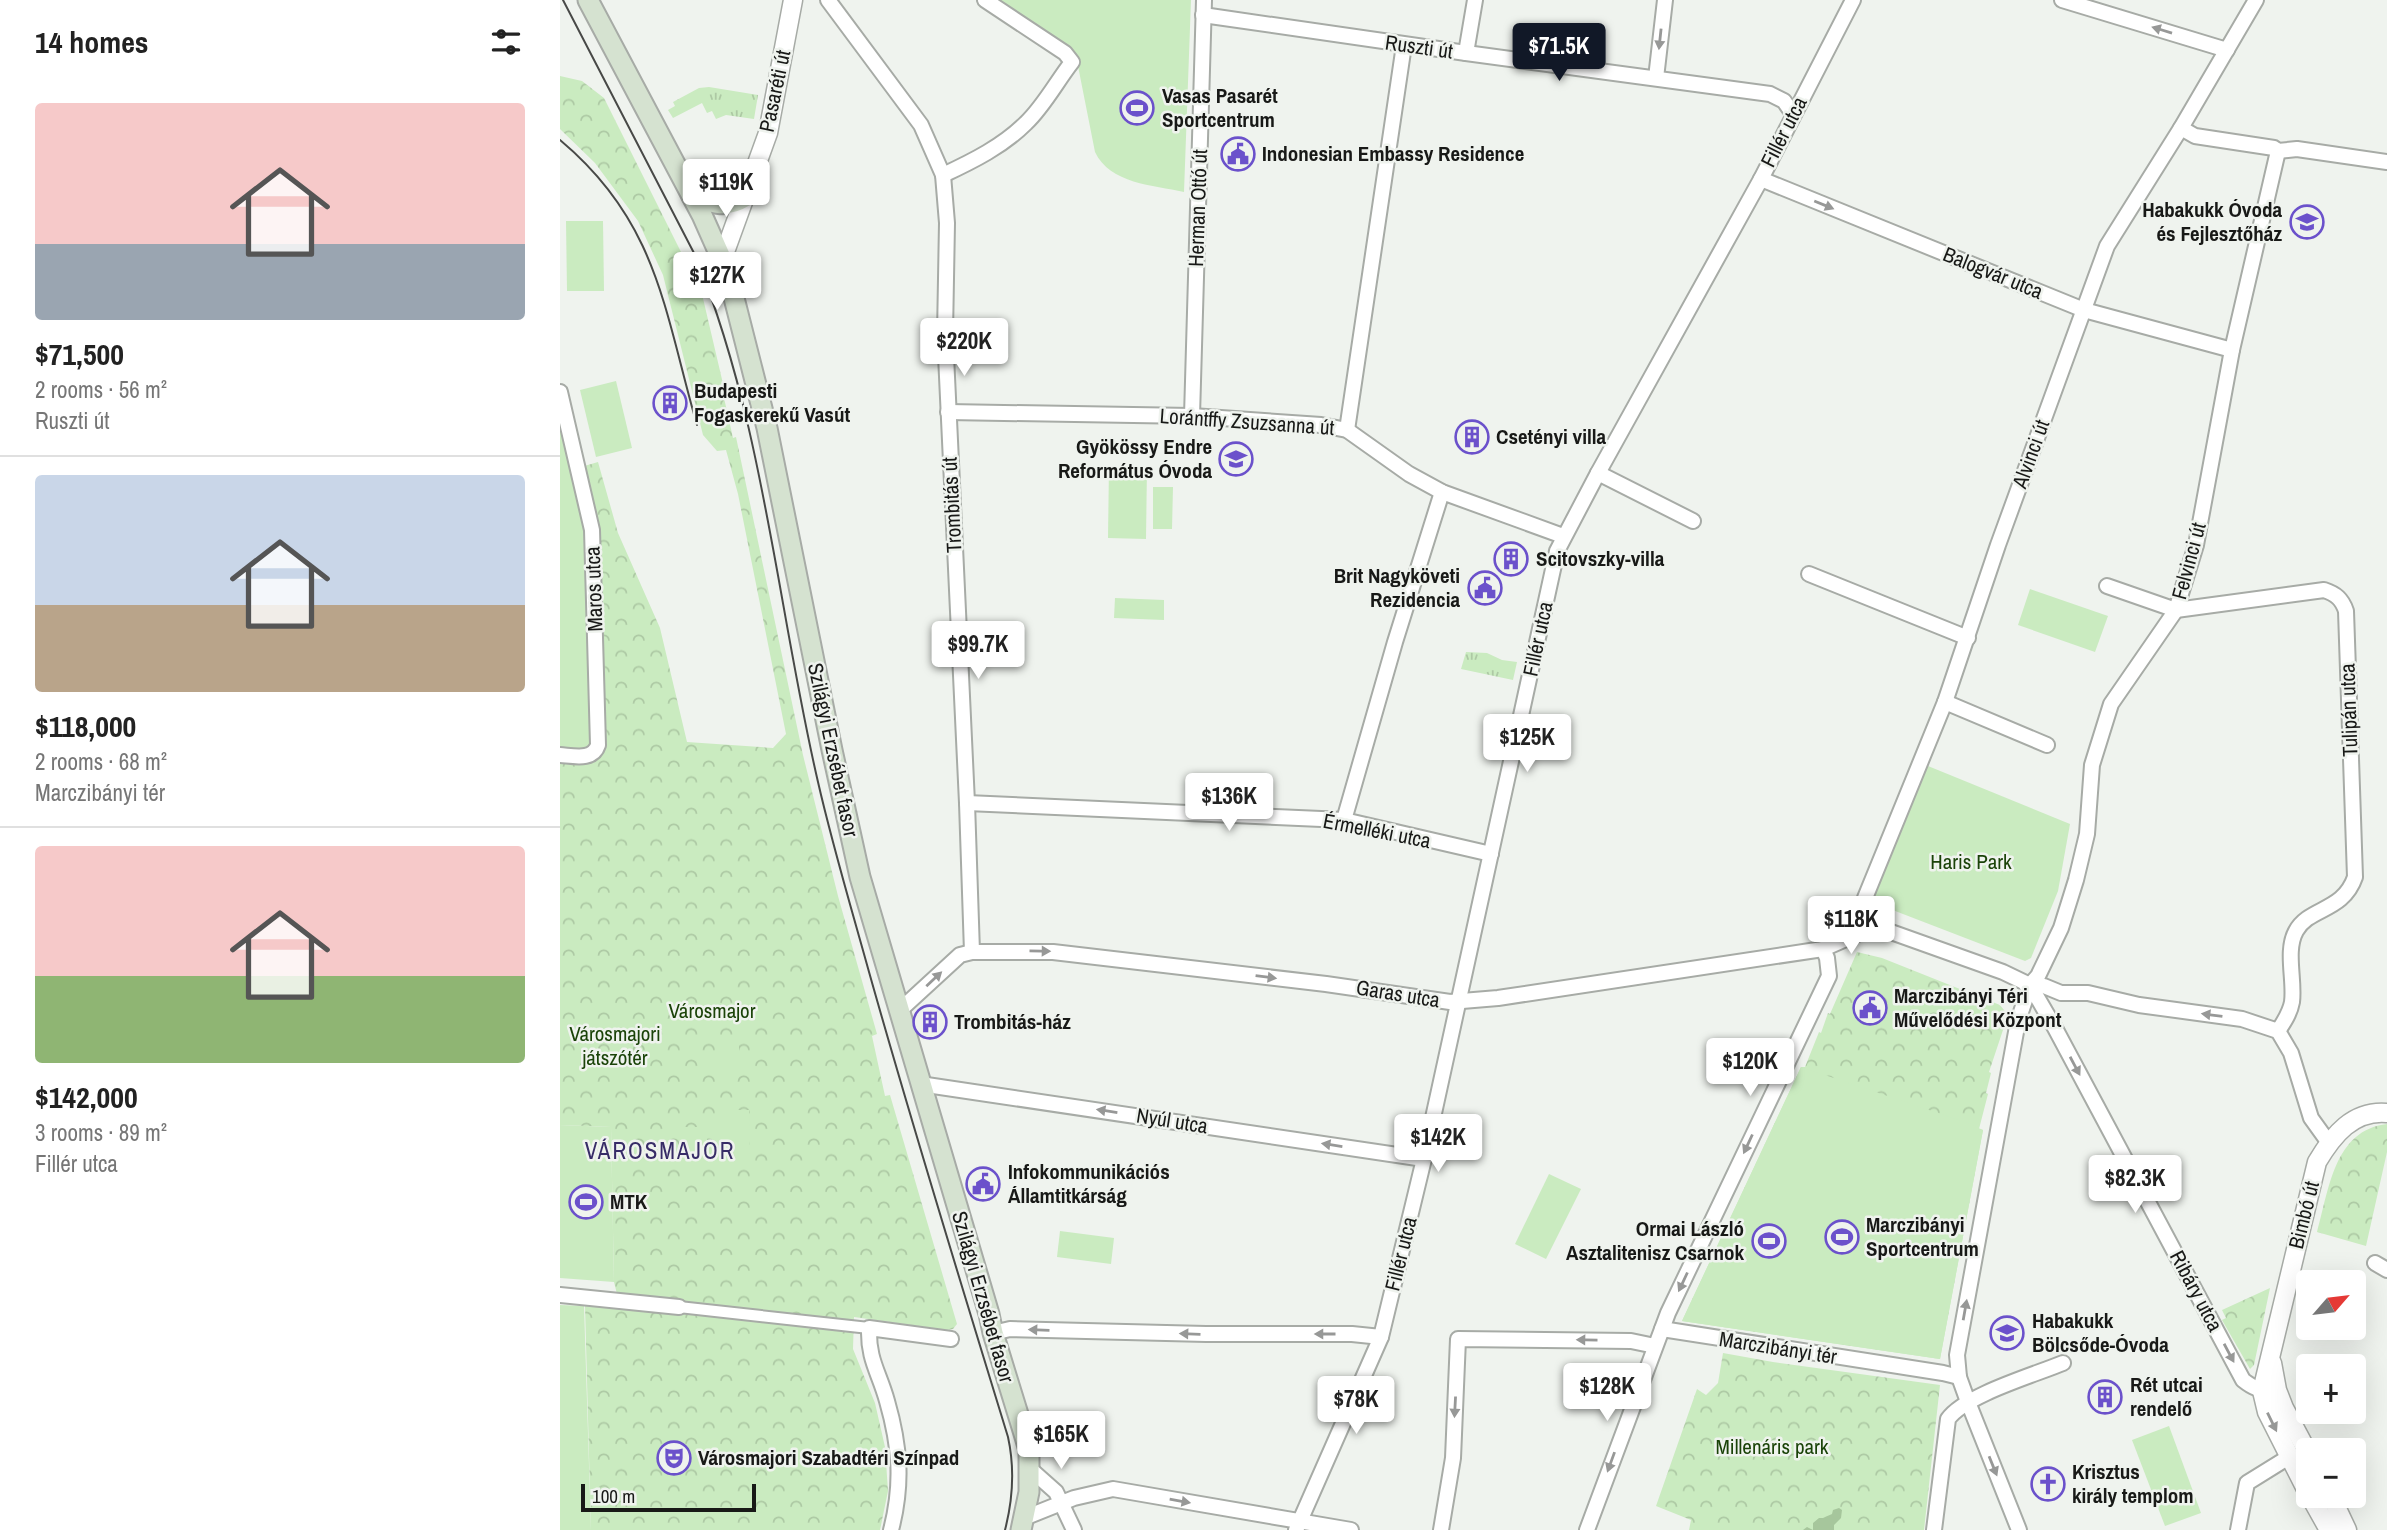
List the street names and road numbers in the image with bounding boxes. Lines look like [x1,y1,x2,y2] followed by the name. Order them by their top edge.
[1383,27,1455,66] street label: Ruszti út
[752,47,797,135] street label: Pasaréti út
[1753,91,1814,172] street label: Fillér utca
[1181,148,1214,267] street label: Herman Ottó út
[1939,239,2048,306] street label: Balogvár utca
[1159,401,1335,442] street label: Lorántffy Zsuzsanna út
[2004,415,2056,493] street label: Alvinci út
[934,456,968,554] street label: Trombitás út
[2164,519,2213,603] street label: Felvinci út
[578,546,609,632] street label: Maros utca
[1515,598,1560,679] street label: Fillér utca
[801,660,866,840] street label: Szilágyi Erzsébet fasor
[2332,662,2365,757] street label: Tulipán utca
[1321,806,1434,855] street label: Érmelléki utca
[1354,973,1442,1014] street label: Garas utca
[1134,1101,1210,1141] street label: Nyúl utca
[2281,1178,2326,1252] street label: Bimbó út
[945,1208,1022,1386] street label: Szilágyi Erzsébet fasor
[1377,1213,1424,1294] street label: Fillér utca
[2163,1245,2230,1337] street label: Ribáry utca
[1717,1324,1839,1371] street label: Marczibányi tér

